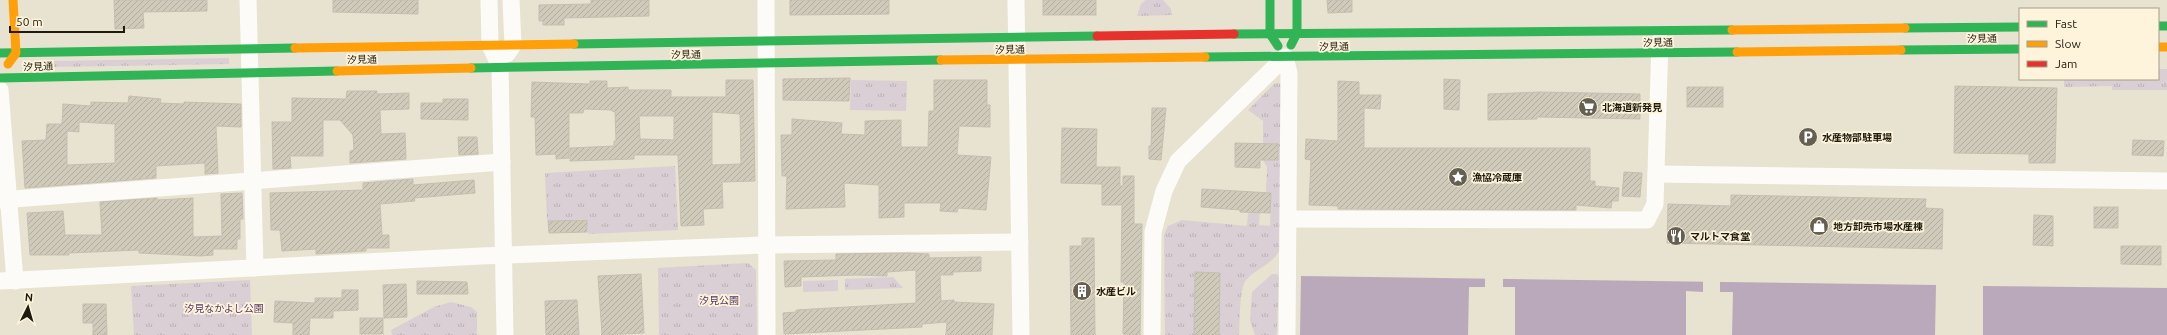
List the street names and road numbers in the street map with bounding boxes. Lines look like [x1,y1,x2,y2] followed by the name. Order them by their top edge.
[1967,33,1997,44] street label: 汐見通
[1643,37,1673,48] street label: 汐見通
[1319,41,1349,52] street label: 汐見通
[995,44,1025,55] street label: 汐見通
[671,49,701,60] street label: 汐見通
[347,54,377,65] street label: 汐見通
[23,60,53,73] street label: 汐見通

